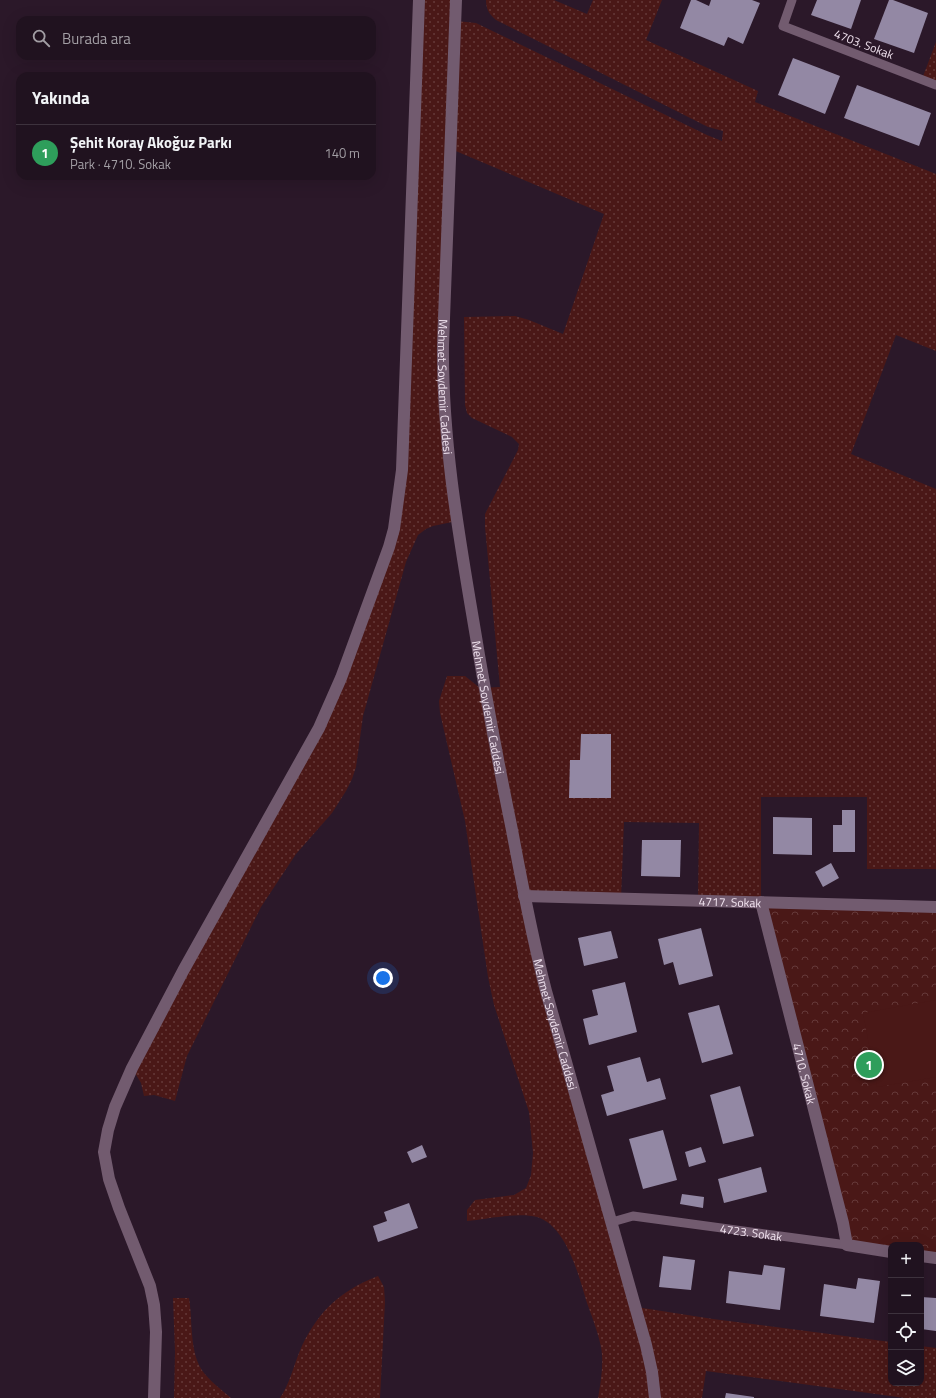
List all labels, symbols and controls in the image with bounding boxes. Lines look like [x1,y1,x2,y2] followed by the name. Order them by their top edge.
[16,16,376,60] search box
[831,24,897,64] street label: 4703. Sokak
[30,27,52,49] icon: search
[62,27,131,50] text: Burada ara
[32,85,90,111] text: Yakında
[70,131,232,154] text: Şehit Koray Akoğuz Parkı
[41,143,49,163] text: 1
[324,143,360,163] text: 140 m
[70,154,171,174] text: Park · 4710. Sokak
[433,319,458,455] street label: Mehmet Soydemir Caddesi
[467,639,510,776] street label: Mehmet Soydemir Caddesi
[698,891,762,912] street label: 4717. Sokak
[529,957,583,1092] street label: Mehmet Soydemir Caddesi
[373,968,393,988] your location
[788,1041,822,1106] street label: 4710. Sokak
[856,1050,882,1080] pin: 1
[719,1218,784,1246] street label: 4723. Sokak
[888,1242,924,1386] map controls
[888,1242,924,1278] button: +
[888,1278,924,1314] button: −
[888,1314,924,1350] button: locate
[888,1350,924,1386] button: layers

